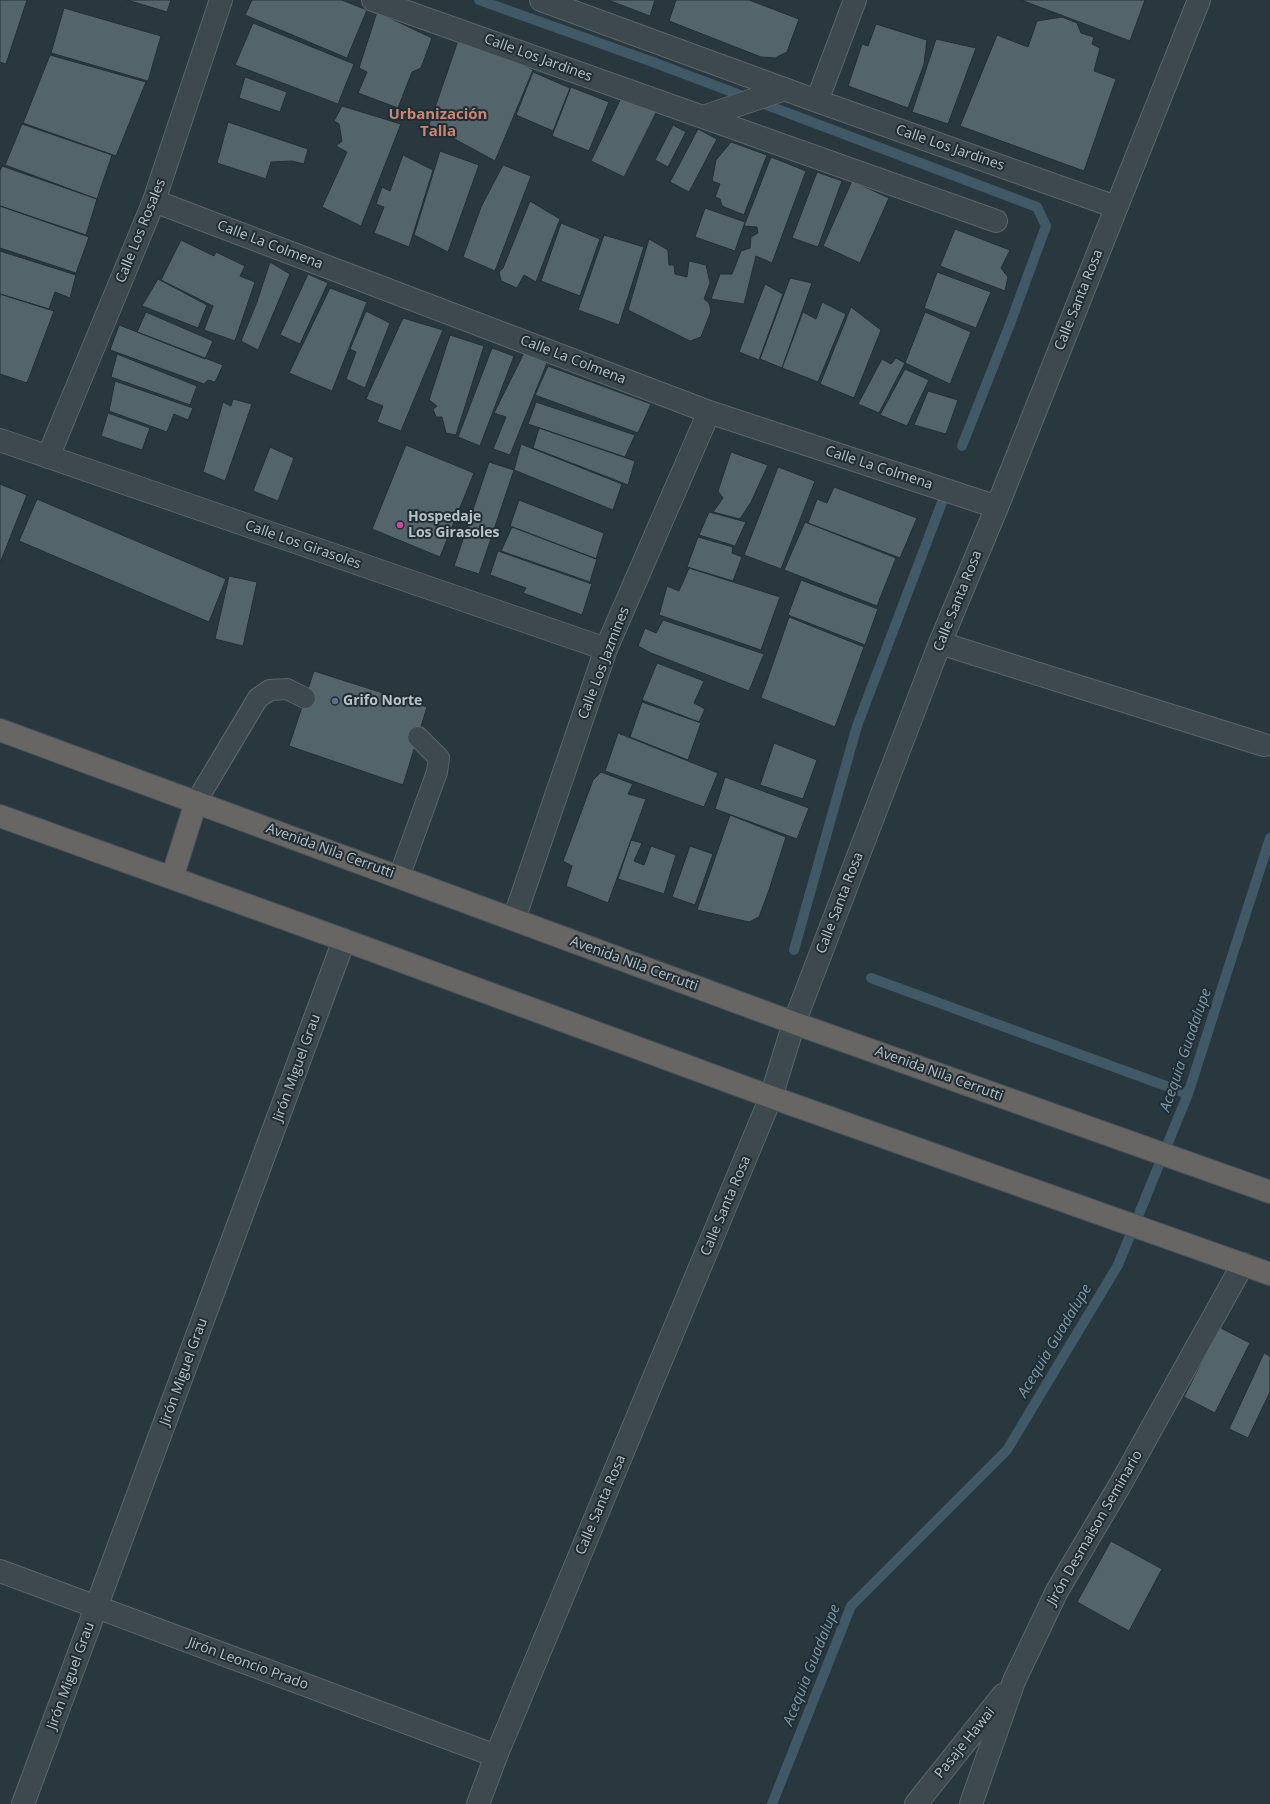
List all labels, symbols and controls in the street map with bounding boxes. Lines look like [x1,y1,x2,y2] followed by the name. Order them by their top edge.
[482,31,594,85] street label: Calle Los Jardines
[389,106,487,141] district label: Urbanización Talla
[894,122,1006,174] street label: Calle Los Jardines
[112,176,170,286] street label: Calle Los Rosales
[215,217,325,273] street label: Calle La Colmena
[1051,247,1107,353] street label: Calle Santa Rosa
[518,332,628,388] street label: Calle La Colmena
[823,443,935,493] street label: Calle La Colmena
[408,509,500,542] place label: Hospedaje Los Girasoles
[243,517,363,573] street label: Calle Los Girasoles
[395,520,405,530] marker: Hospedaje Los Girasoles
[930,548,986,654] street label: Calle Santa Rosa
[575,604,633,722] street label: Calle Los Jazmines
[343,693,422,709] place label: Grifo Norte
[330,696,340,706] marker: Grifo Norte
[264,820,396,882] street label: Avenida Nila Cerrutti
[813,850,867,956] street label: Calle Santa Rosa
[568,933,700,995] street label: Avenida Nila Cerrutti
[1156,986,1216,1114] water label: Acequia Guadalupe
[270,1012,324,1124] street label: Jirón Miguel Grau
[873,1043,1005,1105] street label: Avenida Nila Cerrutti
[697,1153,755,1259] street label: Calle Santa Rosa
[1014,1281,1096,1401] water label: Acequia Guadalupe
[157,1316,211,1428] street label: Jirón Miguel Grau
[1044,1448,1146,1608] street label: Jirón Desmaison Seminario
[572,1452,630,1558] street label: Calle Santa Rosa
[779,1602,845,1728] water label: Acequia Guadalupe
[44,1620,98,1732] street label: Jirón Miguel Grau
[185,1634,311,1694] street label: Jirón Leoncio Prado
[931,1704,999,1782] street label: Pasaje Hawai

